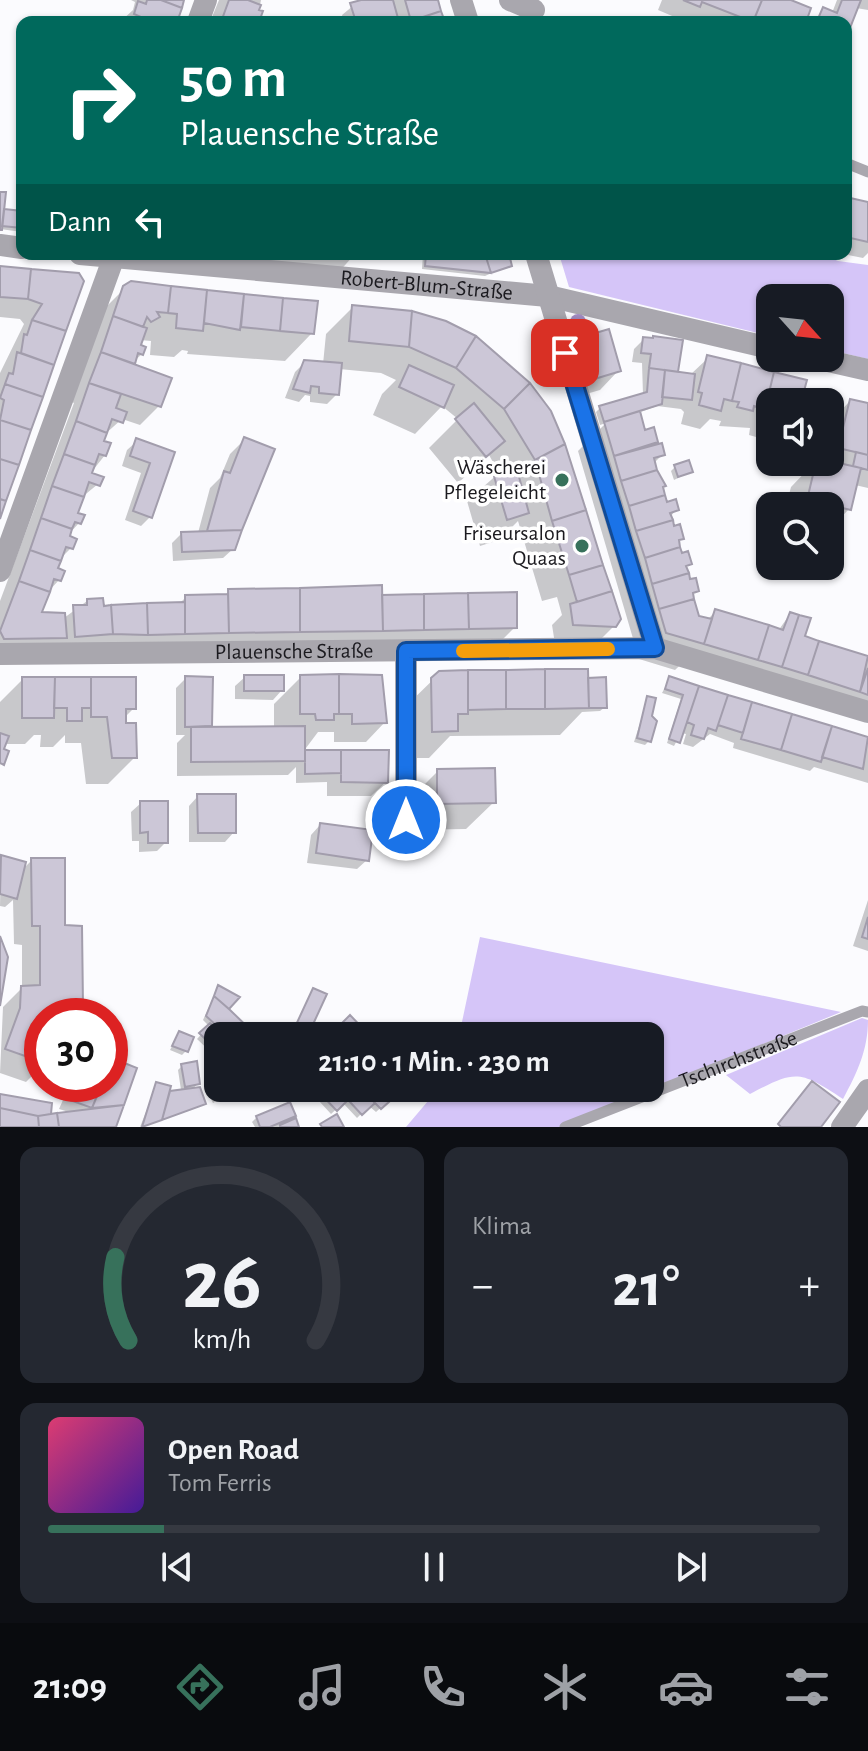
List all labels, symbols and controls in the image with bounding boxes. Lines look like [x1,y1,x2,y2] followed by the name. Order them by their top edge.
[48,48,152,152] icon: right
[180,51,287,107] text: 50 m
[180,116,439,152] text: Plauensche Straße
[128,200,172,244] icon: left
[48,207,112,237] text: Dann
[339,266,514,304] street label: Robert-Blum-Straße
[756,284,844,372] north arrow
[756,284,844,580] map controls
[531,319,599,387] pin
[543,331,587,375] icon: arrive
[756,388,844,476] button: sound
[443,456,546,503] place label: Wäscherei Pflegeleicht
[553,471,571,489] marker: Wäscherei Pflegeleicht
[756,492,844,580] button: search
[463,522,566,569] place label: Friseursalon Quaas
[573,537,591,555] marker: Friseursalon Quaas
[215,640,373,663] street label: Plauensche Straße
[364,778,448,862] position arrow
[24,998,128,1102] speed limit sign: 30
[676,1026,800,1092] street label: Tschirchstraße
[318,1047,550,1077] text: 21:10 · 1 Min. · 230 m
[472,1213,532,1239] text: Klima
[182,1240,262,1324] text: 26
[612,1257,680,1317] text: 21°
[472,1264,493,1308] text: −
[799,1264,820,1308] text: +
[193,1325,251,1354] text: km/h
[168,1435,299,1465] text: Open Road
[168,1470,272,1496] text: Tom Ferris
[155,1545,199,1589] icon: previous
[412,1545,456,1589] icon: pause
[669,1545,713,1589] icon: next
[172,1659,228,1715] icon: directions
[294,1659,350,1715] icon: music
[415,1659,471,1715] icon: phone
[537,1659,593,1715] icon: climate
[658,1659,714,1715] icon: car
[779,1659,835,1715] icon: filters
[33,1669,107,1705] text: 21:09

